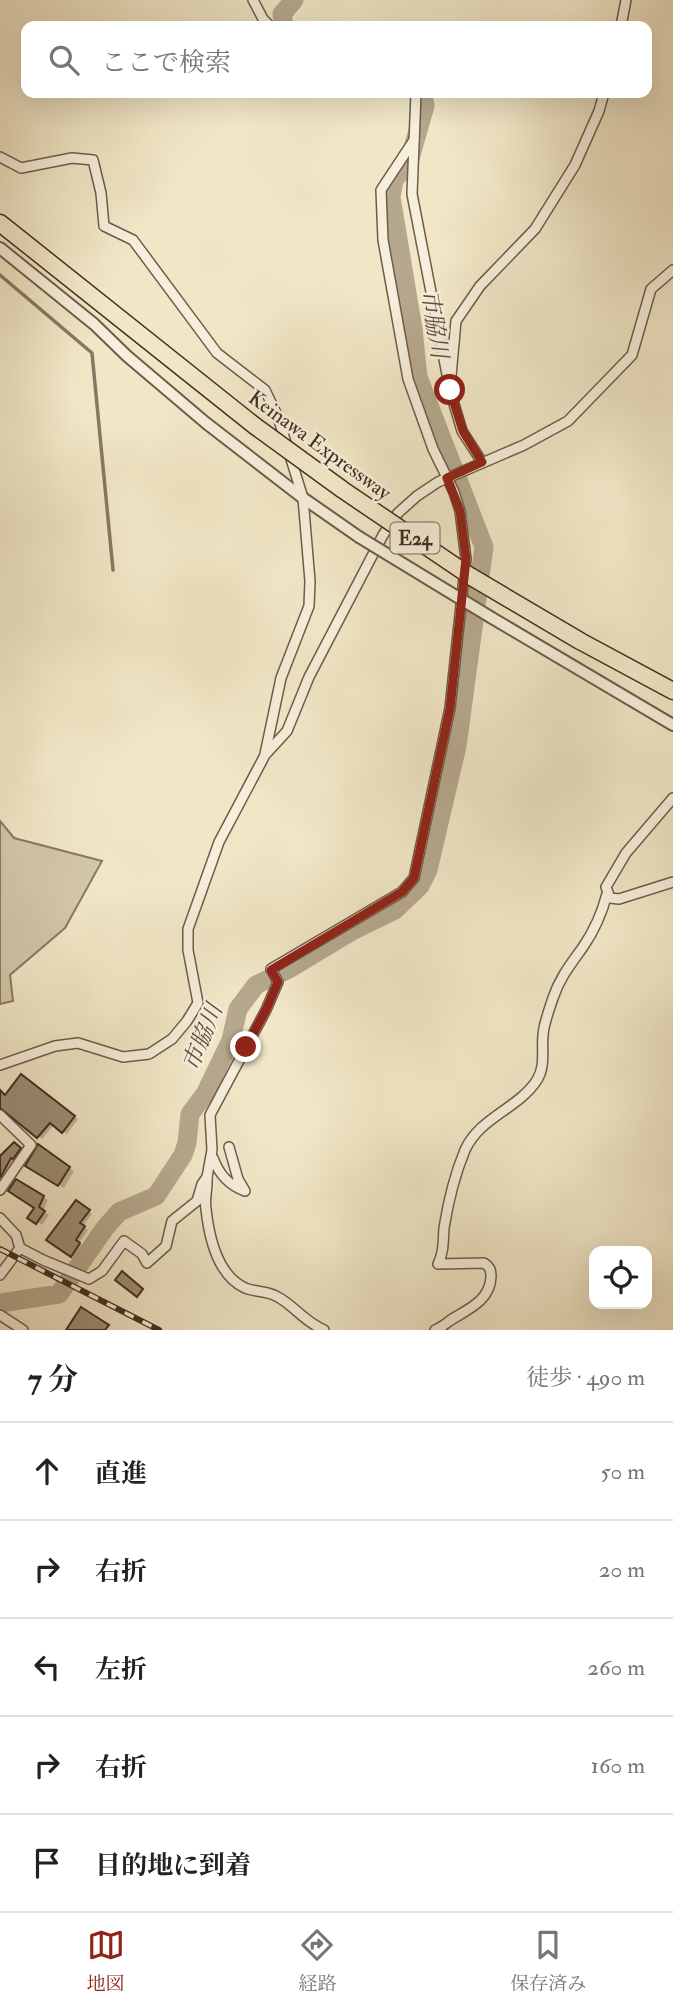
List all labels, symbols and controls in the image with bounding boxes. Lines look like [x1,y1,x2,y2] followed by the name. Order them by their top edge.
[21,21,652,98] search box
[45,41,83,79] icon: search
[101,47,231,79] text: ここで検索
[415,288,455,363] water label: 市脇川
[434,374,465,405] route start
[243,384,397,507] street label: Keinawa Expressway
[390,523,440,554] road number: E24
[176,997,230,1075] water label: 市脇川
[230,1031,261,1062] route end
[589,1246,652,1309] map controls
[589,1246,652,1309] button: locate
[28,1361,78,1398] text: 7 分
[526,1363,645,1392] text: 徒歩 · 490 m
[28,1452,66,1490] icon: ahead
[601,1457,645,1486] text: 50 m
[95,1458,147,1490] text: 直進
[28,1550,66,1588] icon: right
[599,1555,645,1584] text: 20 m
[95,1556,147,1588] text: 右折
[28,1648,66,1686] icon: left
[587,1653,645,1682] text: 260 m
[95,1654,147,1686] text: 左折
[28,1746,66,1784] icon: right
[591,1751,645,1780] text: 160 m
[95,1752,147,1784] text: 右折
[28,1844,66,1882] icon: arrive
[95,1850,251,1882] text: 目的地に到着
[87,1926,125,1996] tab: 地図
[298,1926,336,1996] tab: 経路
[510,1926,586,1996] tab: 保存済み

